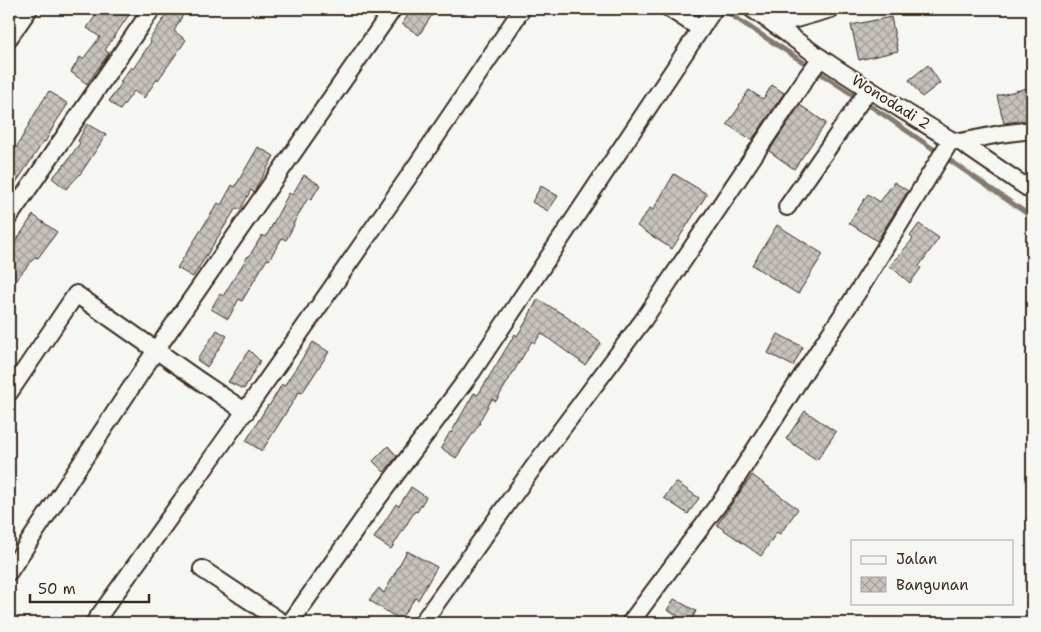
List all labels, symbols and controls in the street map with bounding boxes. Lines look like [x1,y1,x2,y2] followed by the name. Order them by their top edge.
[848,70,934,134] street label: Wonodadi 2
[851,540,1014,604] legend
[896,549,937,569] text: Jalan
[30,572,149,604] scale bar
[896,575,968,595] text: Bangunan
[38,579,76,599] text: 50 m

